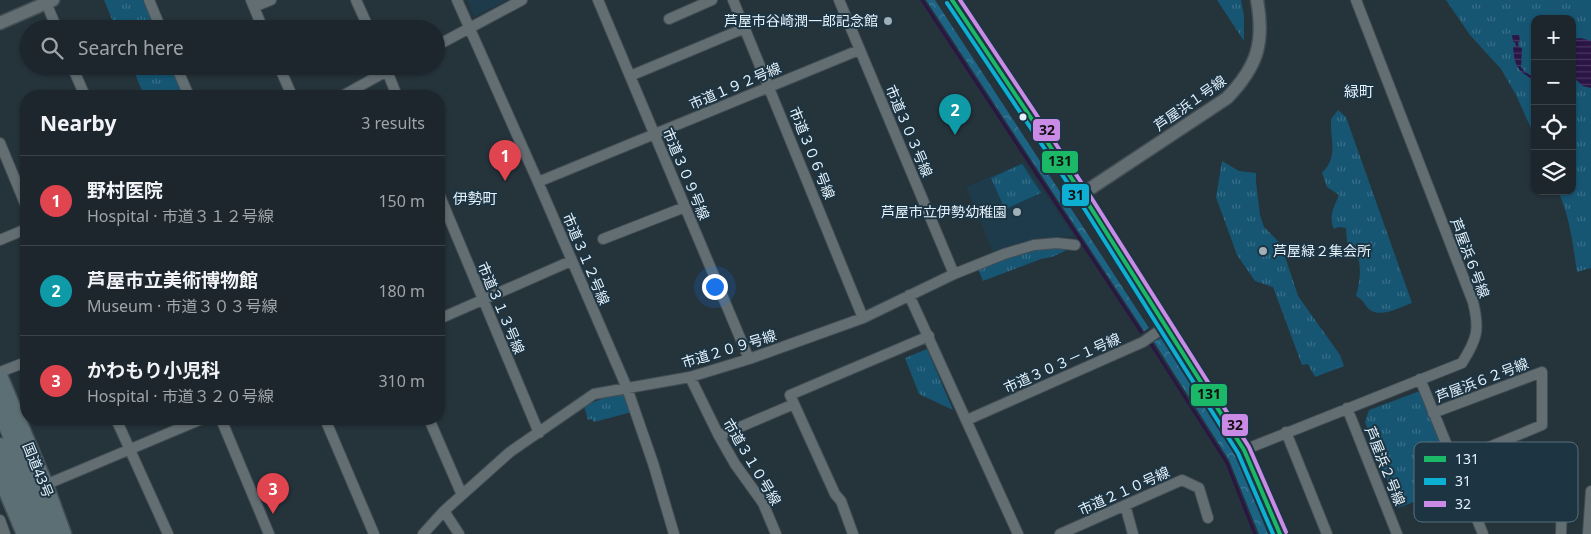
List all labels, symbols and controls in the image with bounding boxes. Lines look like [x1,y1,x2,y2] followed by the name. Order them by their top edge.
[724,11,878,30] place label: 芦屋市谷崎潤一郎記念館
[882,15,894,27] marker: 芦屋市谷崎潤一郎記念館
[1531,15,1576,195] map controls
[1531,15,1576,60] button: +
[20,20,445,75] search box
[38,34,66,62] icon: search
[78,35,184,61] text: Search here
[686,58,784,113] street label: 市道１９２号線
[1531,60,1576,105] button: −
[1150,71,1230,134] street label: 芦屋浜１号線
[1344,81,1374,101] district label: 緑町
[882,82,937,180] street label: 市道３０３号線
[939,94,971,135] pin: 2
[785,104,840,202] street label: 市道３０６号線
[1531,105,1576,150] button: locate
[40,109,116,137] text: Nearby
[361,112,425,134] text: 3 results
[1018,112,1028,122] unlabelled marker
[1032,118,1061,142] line badge: 32
[1039,120,1055,139] text: 32
[659,125,714,223] street label: 市道３０９号線
[489,140,521,181] pin: 1
[1041,150,1079,174] line badge: 131
[1531,150,1576,195] button: layers
[1048,151,1072,170] text: 131
[87,177,163,203] text: 野村医院
[1061,183,1090,207] line badge: 31
[1068,185,1084,204] text: 31
[452,188,498,208] district label: 伊勢町
[51,190,61,212] text: 1
[378,190,425,212] text: 150 m
[881,202,1007,221] place label: 芦屋市立伊勢幼稚園
[87,205,274,227] text: Hospital · 市道３１２号線
[1011,206,1023,218] marker: 芦屋市立伊勢幼稚園
[559,210,614,308] street label: 市道３１２号線
[1447,215,1494,300] street label: 芦屋浜６号線
[1273,241,1371,260] place label: 芦屋緑２集会所
[1257,245,1269,257] marker: 芦屋緑２集会所
[474,259,529,357] street label: 市道３１３号線
[87,267,258,293] text: 芦屋市立美術博物館
[702,274,728,300] your location
[51,280,61,302] text: 2
[378,280,425,302] text: 180 m
[87,295,278,317] text: Museum · 市道３０３号線
[679,325,778,372] street label: 市道２０９号線
[1000,328,1123,397] street label: 市道３０３－１号線
[1433,353,1531,406] street label: 芦屋浜６２号線
[87,357,220,383] text: かわもり小児科
[51,370,61,392] text: 3
[378,370,425,392] text: 310 m
[1190,383,1228,407] line badge: 131
[1197,384,1221,403] text: 131
[87,385,274,407] text: Hospital · 市道３２０号線
[1221,413,1249,437] line badge: 32
[719,415,786,509] street label: 市道３１０号線
[1227,415,1243,434] text: 32
[1361,423,1410,508] street label: 芦屋浜２号線
[19,439,58,500] street label: 国道43号
[1414,442,1578,522] legend
[1455,449,1479,468] text: 131
[1075,462,1172,519] street label: 市道２１０号線
[1455,471,1471,490] text: 31
[257,473,289,514] pin: 3
[1455,494,1471,513] text: 32

